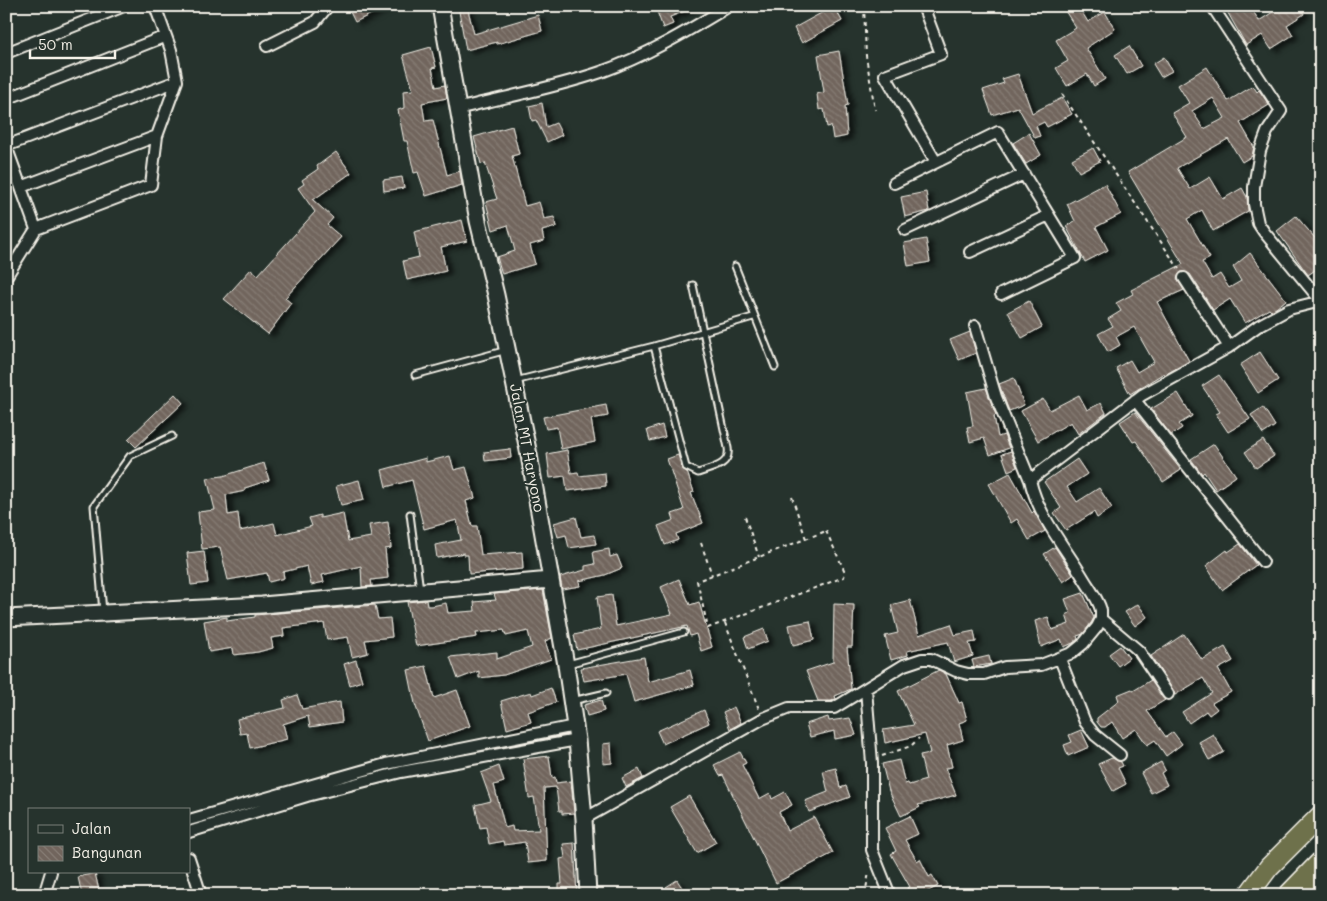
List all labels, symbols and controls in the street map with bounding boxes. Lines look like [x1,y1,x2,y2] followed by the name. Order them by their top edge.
[30,28,115,60] scale bar
[38,34,73,54] text: 50 m
[506,382,550,514] street label: Jalan MT Haryono
[28,808,190,874] legend
[72,818,111,838] text: Jalan
[72,842,142,862] text: Bangunan

